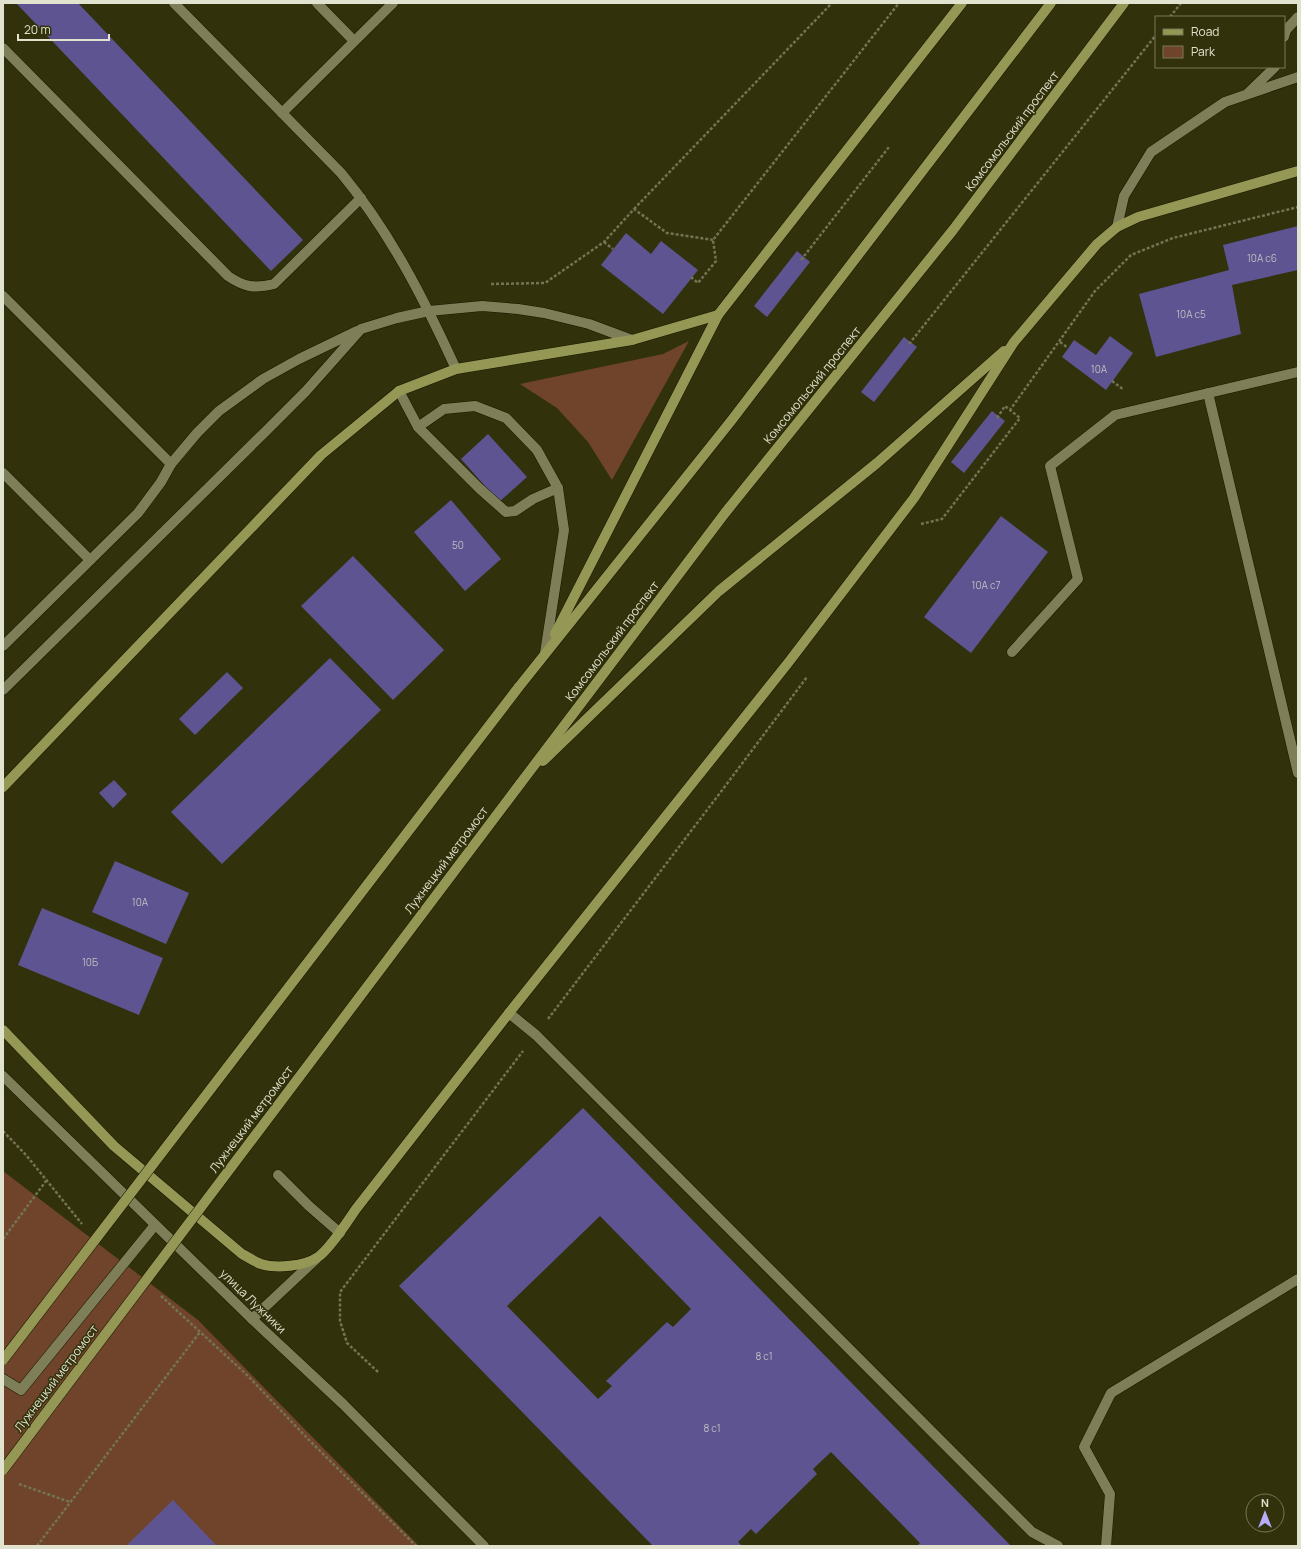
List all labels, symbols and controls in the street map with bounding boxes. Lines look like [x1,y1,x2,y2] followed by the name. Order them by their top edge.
[18,16,109,42] scale bar
[1155,16,1285,68] legend
[24,21,51,38] text: 20 m
[1191,23,1219,40] text: Road
[1191,43,1216,60] text: Park
[961,67,1063,195] street label: Комсомольский проспект
[1247,251,1277,265] house number: 10А с6
[1176,307,1206,321] house number: 10А с5
[759,323,865,447] street label: Комсомольский проспект
[1091,362,1108,376] house number: 10А
[452,538,464,552] house number: 50
[561,577,663,705] street label: Комсомольский проспект
[972,578,1000,592] house number: 10А с7
[400,803,492,917] street label: Лужнецкий метромост
[132,895,149,909] house number: 10А
[82,955,98,969] house number: 10Б
[205,1062,297,1176] street label: Лужнецкий метромост
[216,1265,290,1337] street label: улица Лужники
[10,1321,102,1435] street label: Лужнецкий метромост
[755,1349,773,1363] house number: 8 с1
[703,1421,721,1435] house number: 8 с1
[1245,1493,1285,1533] north arrow
[1261,1495,1269,1510] text: N

